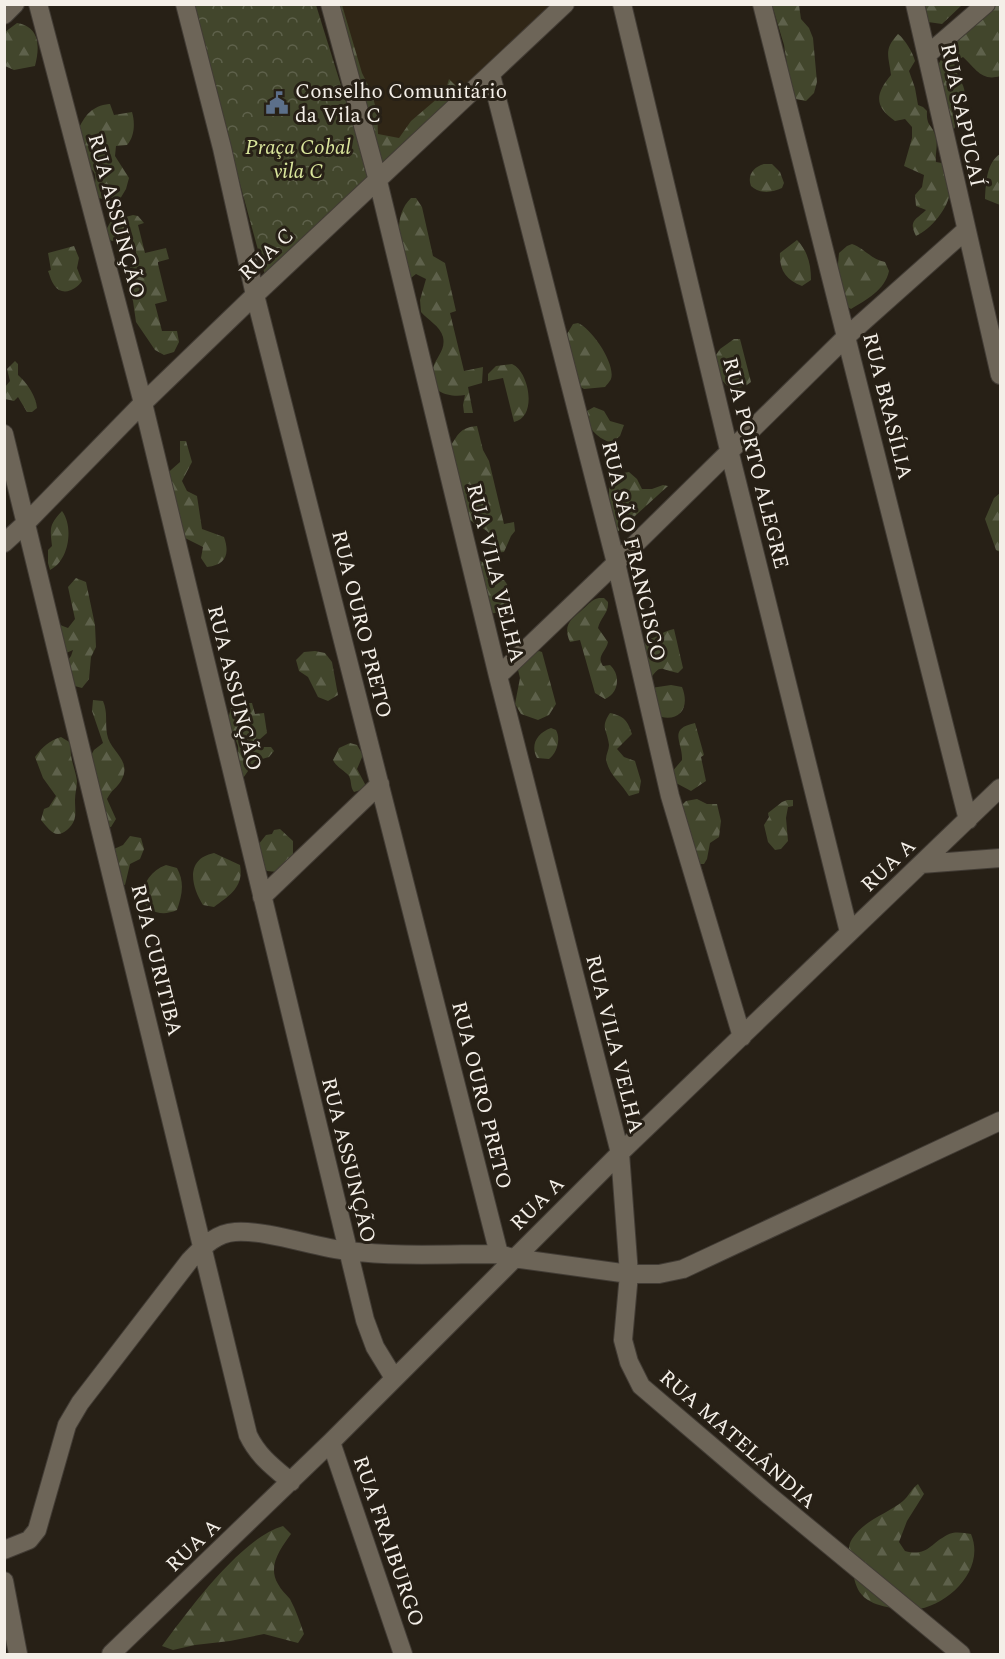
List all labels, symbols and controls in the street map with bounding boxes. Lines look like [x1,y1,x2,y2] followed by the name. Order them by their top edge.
[931,40,993,190] street label: RUA SAPUCAÍ
[295,76,507,132] place label: Conselho Comunitário da Vila C
[264,90,290,116] public building icon: Conselho Comunitário da Vila C
[79,130,153,302] street label: RUA ASSUNÇÃO
[245,132,352,188] park label: Praça Cobal vila C
[232,221,302,289] street label: RUA C
[853,329,921,483] street label: RUA BRASÍLIA
[713,354,797,572] street label: RUA PORTO ALEGRE
[592,438,674,664] street label: RUA SÃO FRANCISCO
[457,480,533,666] street label: RUA VILA VELHA
[322,527,400,722] street label: RUA OURO PRETO
[198,602,270,774] street label: RUA ASSUNÇÃO
[854,831,924,900] street label: RUA A
[122,881,190,1040] street label: RUA CURITIBA
[576,951,652,1137] street label: RUA VILA VELHA
[442,998,520,1193] street label: RUA OURO PRETO
[312,1074,384,1246] street label: RUA ASSUNÇÃO
[503,1169,573,1238] street label: RUA A
[652,1362,823,1517] street label: RUA MATELÂNDIA
[344,1452,432,1631] street label: RUA FRAIBURGO
[159,1511,229,1580] street label: RUA A

